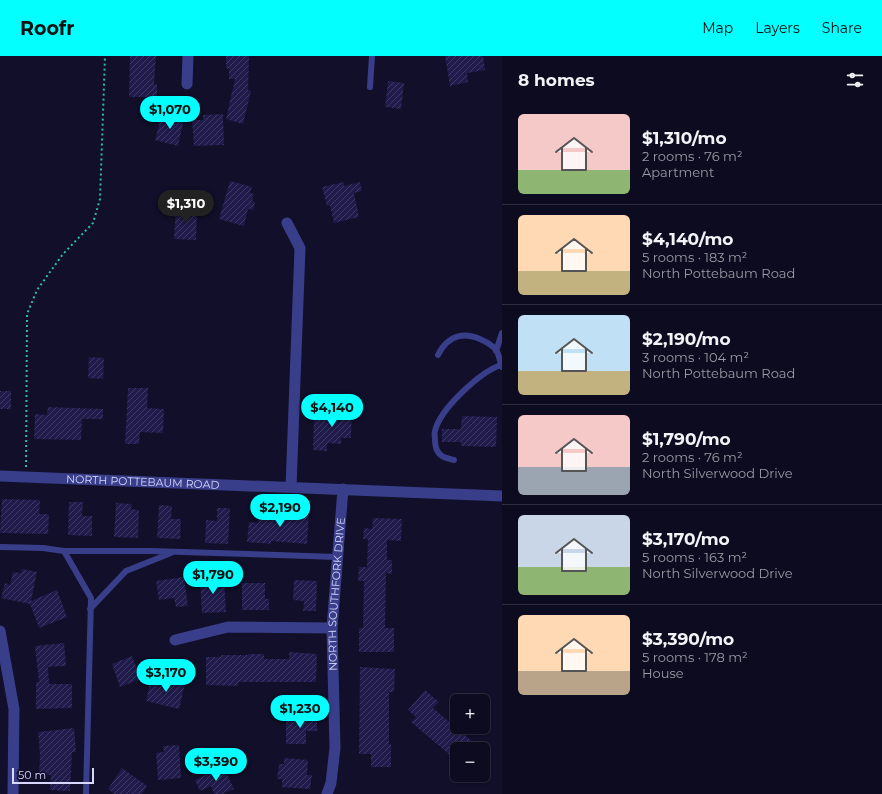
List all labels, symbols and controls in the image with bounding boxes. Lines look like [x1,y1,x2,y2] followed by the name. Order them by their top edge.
[20,17,74,40] text: Roofr
[702,19,733,37] text: Map
[755,19,800,37] text: Layers
[822,19,862,37] text: Share
[844,69,866,91] icon: filters
[518,70,595,90] text: 8 homes
[137,96,203,130] pin: $1,070
[149,101,191,117] text: $1,070
[642,128,727,148] text: $1,310/mo
[550,130,598,178] icon: home
[642,148,742,164] text: 2 rooms · 76 m²
[642,164,714,180] text: Apartment
[153,190,219,224] pin: $1,310
[167,195,205,211] text: $1,310
[642,229,733,249] text: $4,140/mo
[550,231,598,279] icon: home
[642,249,747,265] text: 5 rooms · 183 m²
[642,265,795,281] text: North Pottebaum Road
[642,329,731,349] text: $2,190/mo
[550,331,598,379] icon: home
[642,349,749,365] text: 3 rooms · 104 m²
[642,365,795,381] text: North Pottebaum Road
[299,394,365,428] pin: $4,140
[310,399,354,415] text: $4,140
[642,429,731,449] text: $1,790/mo
[550,431,598,479] icon: home
[642,449,742,465] text: 2 rooms · 76 m²
[642,465,793,481] text: North Silverwood Drive
[66,472,220,492] street label: NORTH POTTEBAUM ROAD
[247,494,313,528] pin: $2,190
[259,499,301,515] text: $2,190
[325,517,348,671] street label: NORTH SOUTHFORK DRIVE
[642,529,730,549] text: $3,170/mo
[550,531,598,579] icon: home
[642,549,747,565] text: 5 rooms · 163 m²
[180,561,246,595] pin: $1,790
[642,565,793,581] text: North Silverwood Drive
[192,566,234,582] text: $1,790
[642,629,734,649] text: $3,390/mo
[550,631,598,679] icon: home
[642,649,748,665] text: 5 rooms · 178 m²
[133,659,199,693] pin: $3,170
[146,664,186,680] text: $3,170
[642,665,684,681] text: House
[450,694,490,782] map controls
[450,694,490,734] button: +
[267,695,333,729] pin: $1,230
[280,700,321,716] text: $1,230
[450,742,490,782] button: −
[183,748,249,782] pin: $3,390
[194,753,238,769] text: $3,390
[12,766,94,785] scale bar
[18,768,46,782] text: 50 m

